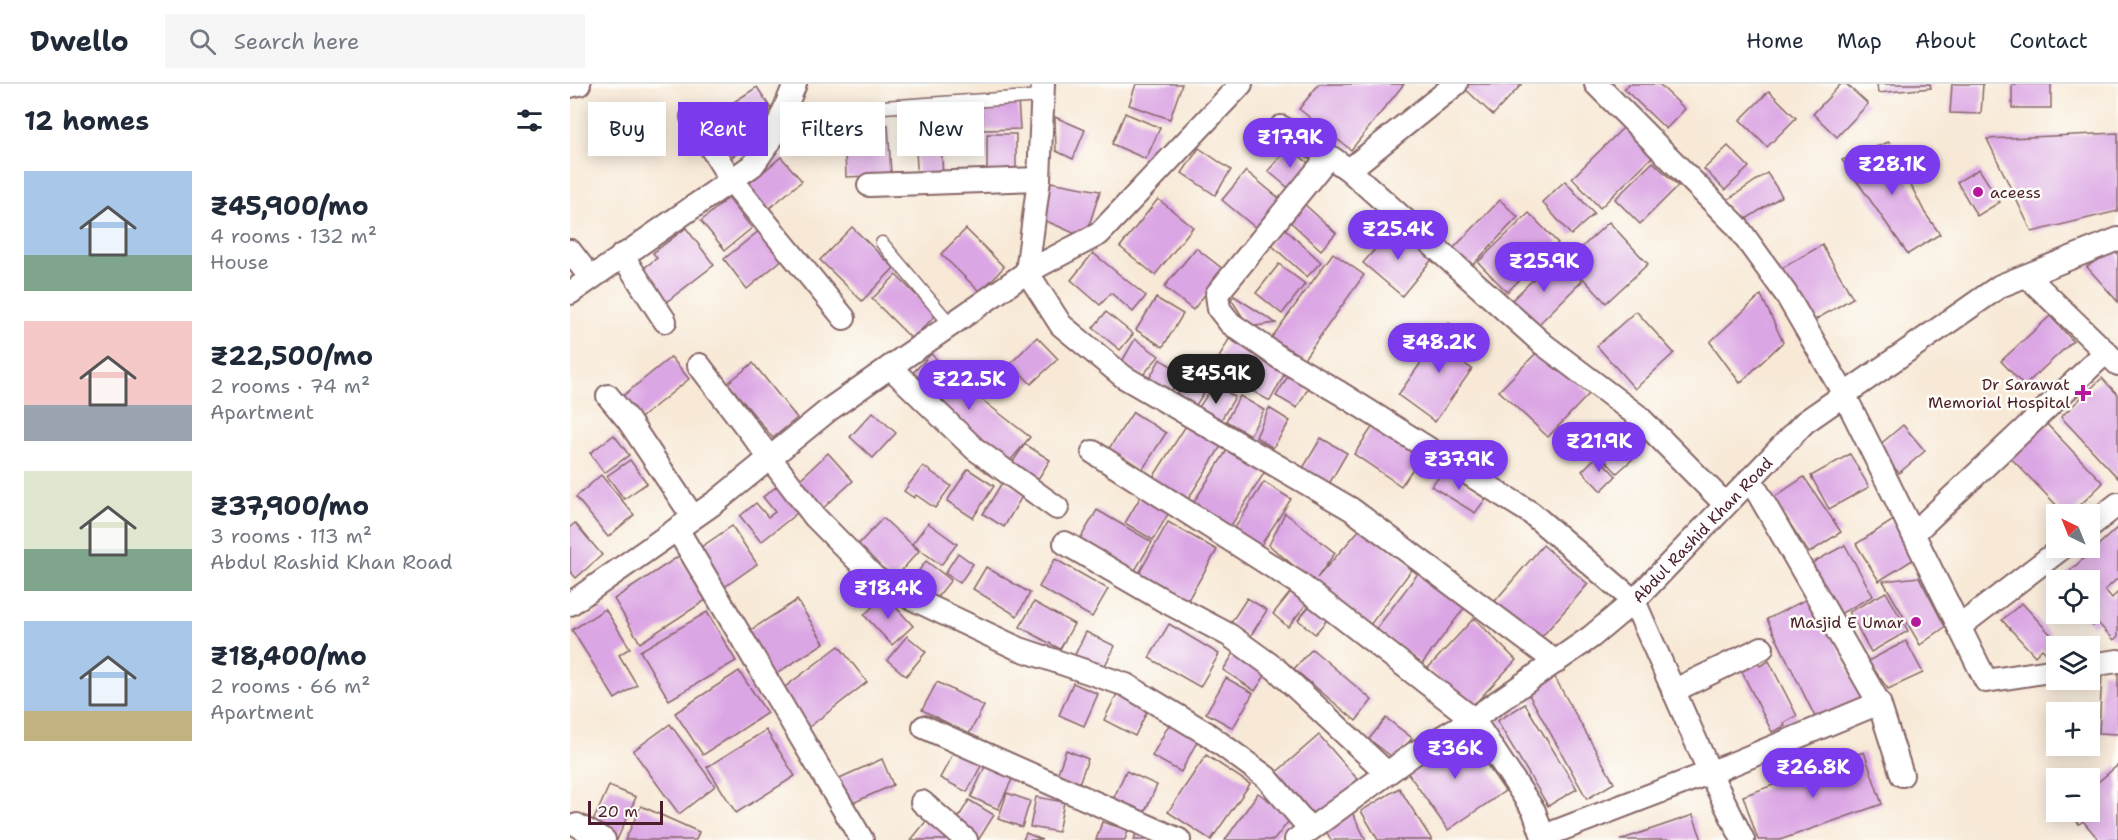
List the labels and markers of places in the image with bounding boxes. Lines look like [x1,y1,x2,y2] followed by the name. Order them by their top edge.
[1241,118,1339,169] pin: ₹17.9K
[1843,145,1941,196] pin: ₹28.1K
[1990,182,2041,203] place label: aceess
[1971,185,1985,199] marker: aceess
[1349,210,1447,261] pin: ₹25.4K
[1495,242,1593,293] pin: ₹25.9K
[1390,323,1488,374] pin: ₹48.2K
[1167,354,1265,405] pin: ₹45.9K
[920,360,1018,411] pin: ₹22.5K
[1928,374,2070,413] place label: Dr Sarawat Memorial Hospital
[2074,384,2092,402] marker: Dr Sarawat Memorial Hospital
[1550,422,1648,473] pin: ₹21.9K
[1410,440,1508,491] pin: ₹37.9K
[839,569,937,620] pin: ₹18.4K
[1790,612,1904,633] place label: Masjid E Umar
[1909,615,1923,629] marker: Masjid E Umar
[1419,729,1491,780] pin: ₹36K
[1764,748,1862,799] pin: ₹26.8K

